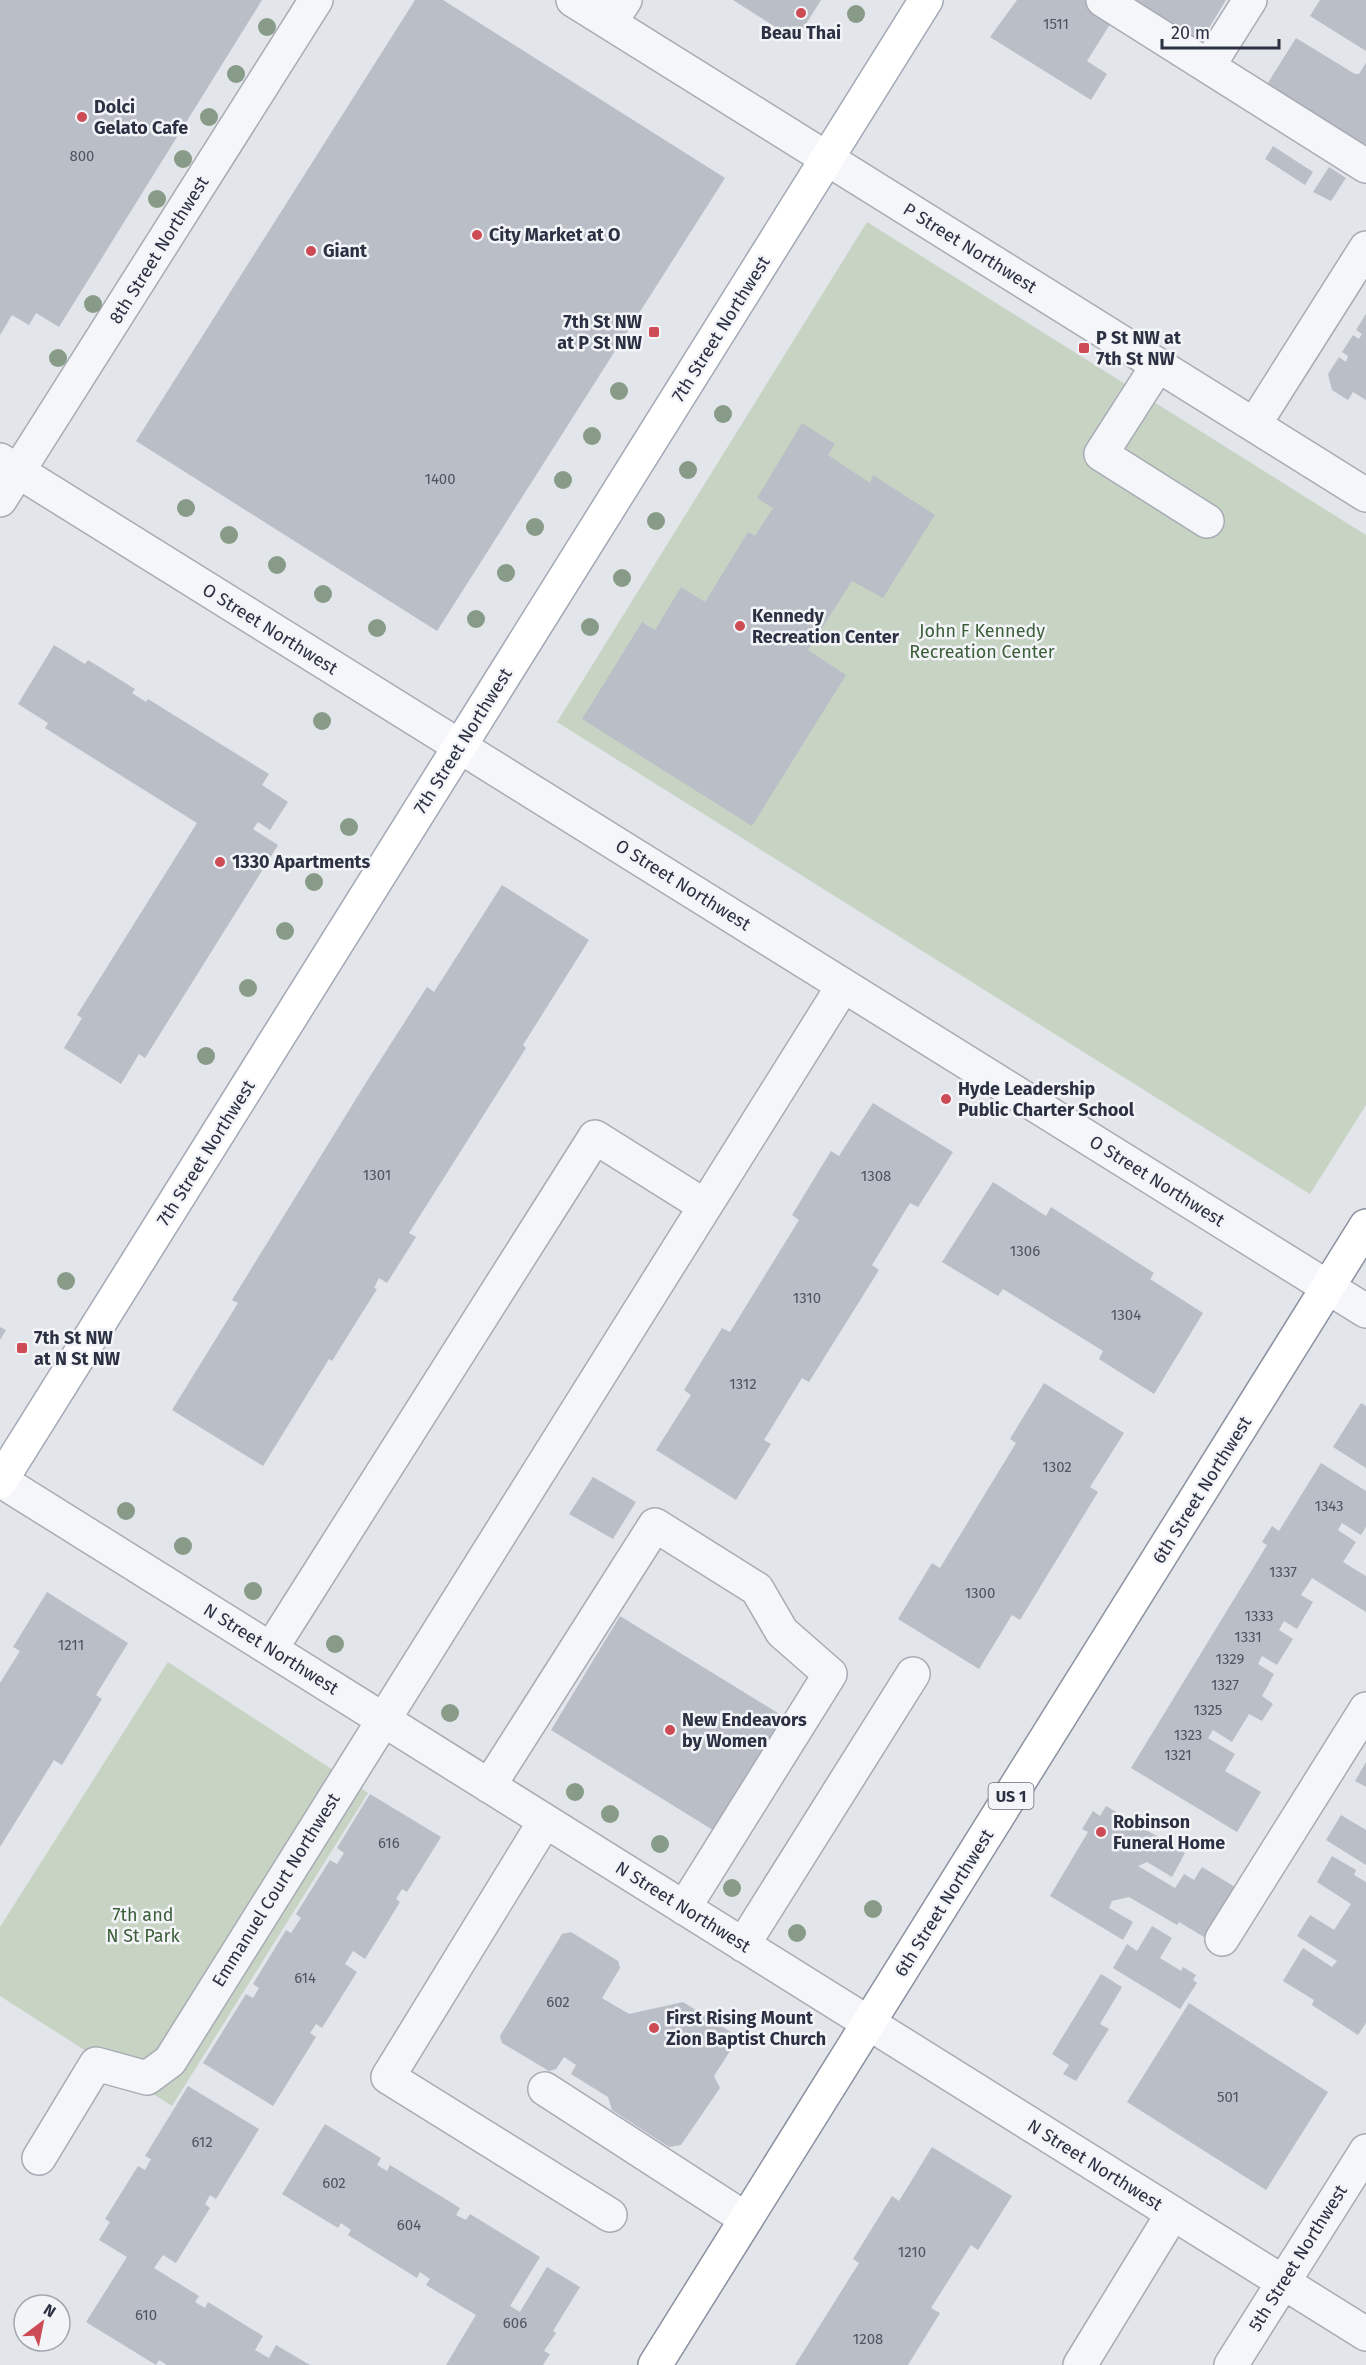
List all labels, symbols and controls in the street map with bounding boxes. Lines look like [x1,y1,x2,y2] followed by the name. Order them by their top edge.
[794,6,808,20] marker: Beau Thai
[1162,12,1279,50] scale bar
[1043,15,1069,33] house number: 1511
[761,22,841,44] place label: Beau Thai
[1171,22,1210,44] text: 20 m
[94,96,188,139] place label: Dolci Gelato Cafe
[75,110,89,124] marker: Dolci Gelato Cafe
[69,147,95,165] house number: 800
[105,172,214,328] street label: 8th Street Northwest
[899,198,1041,298] street label: P Street Northwest
[489,224,620,246] place label: City Market at O
[470,228,484,242] marker: City Market at O
[323,240,368,262] place label: Giant
[304,244,318,258] marker: Giant
[667,252,775,406] street label: 7th Street Northwest
[557,311,643,354] place label: 7th St NW at P St NW
[647,325,661,339] marker: 7th St NW at P St NW
[1096,327,1182,370] place label: P St NW at 7th St NW
[1077,341,1091,355] marker: P St NW at 7th St NW
[424,470,456,488] house number: 1400
[198,579,342,680] street label: O Street Northwest
[752,605,900,648] place label: Kennedy Recreation Center
[733,619,747,633] marker: Kennedy Recreation Center
[909,620,1055,663] park label: John F Kennedy Recreation Center
[409,664,517,818] street label: 7th Street Northwest
[611,835,755,936] street label: O Street Northwest
[232,851,371,873] place label: 1330 Apartments
[213,855,227,869] marker: 1330 Apartments
[152,1076,260,1230] street label: 7th Street Northwest
[958,1078,1135,1121] place label: Hyde Leadership Public Charter School
[939,1092,953,1106] marker: Hyde Leadership Public Charter School
[1085,1131,1229,1232] street label: O Street Northwest
[363,1166,391,1184] house number: 1301
[861,1167,891,1185] house number: 1308
[1010,1242,1040,1260] house number: 1306
[793,1289,821,1307] house number: 1310
[1111,1306,1141,1324] house number: 1304
[34,1327,121,1370] place label: 7th St NW at N St NW
[15,1341,29,1355] marker: 7th St NW at N St NW
[729,1375,757,1393] house number: 1312
[1148,1412,1256,1568] street label: 6th Street Northwest
[1042,1458,1072,1476] house number: 1302
[1314,1497,1344,1515] house number: 1343
[1269,1563,1297,1581] house number: 1337
[965,1584,995,1602] house number: 1300
[199,1599,343,1700] street label: N Street Northwest
[1245,1607,1273,1625] house number: 1333
[1234,1628,1262,1646] house number: 1331
[58,1636,84,1654] house number: 1211
[1216,1650,1245,1668] house number: 1329
[1211,1676,1239,1694] house number: 1327
[1194,1701,1222,1719] house number: 1325
[682,1709,807,1752] place label: New Endeavors by Women
[663,1723,677,1737] marker: New Endeavors by Women
[1174,1726,1202,1744] house number: 1323
[1164,1746,1192,1764] house number: 1321
[988,1783,1034,1809] road number: US 1
[207,1789,345,1991] street label: Emmanuel Court Northwest
[1113,1811,1225,1854] place label: Robinson Funeral Home
[890,1825,998,1981] street label: 6th Street Northwest
[1094,1825,1108,1839] marker: Robinson Funeral Home
[378,1834,400,1852] house number: 616
[611,1857,755,1958] street label: N Street Northwest
[106,1904,181,1947] park label: 7th and N St Park
[294,1969,316,1987] house number: 614
[546,1993,570,2011] house number: 602
[666,2007,826,2050] place label: First Rising Mount Zion Baptist Church
[647,2021,661,2035] marker: First Rising Mount Zion Baptist Church
[1217,2088,1239,2106] house number: 501
[1023,2115,1167,2216] street label: N Street Northwest
[191,2133,213,2151] house number: 612
[322,2174,346,2192] house number: 602
[1244,2180,1352,2335] street label: 5th Street Northwest
[397,2216,421,2234] house number: 604
[898,2243,926,2261] house number: 1210
[12,2293,72,2353] north arrow
[40,2300,59,2322] text: N
[135,2306,157,2324] house number: 610
[503,2314,527,2332] house number: 606
[853,2330,883,2348] house number: 1208

